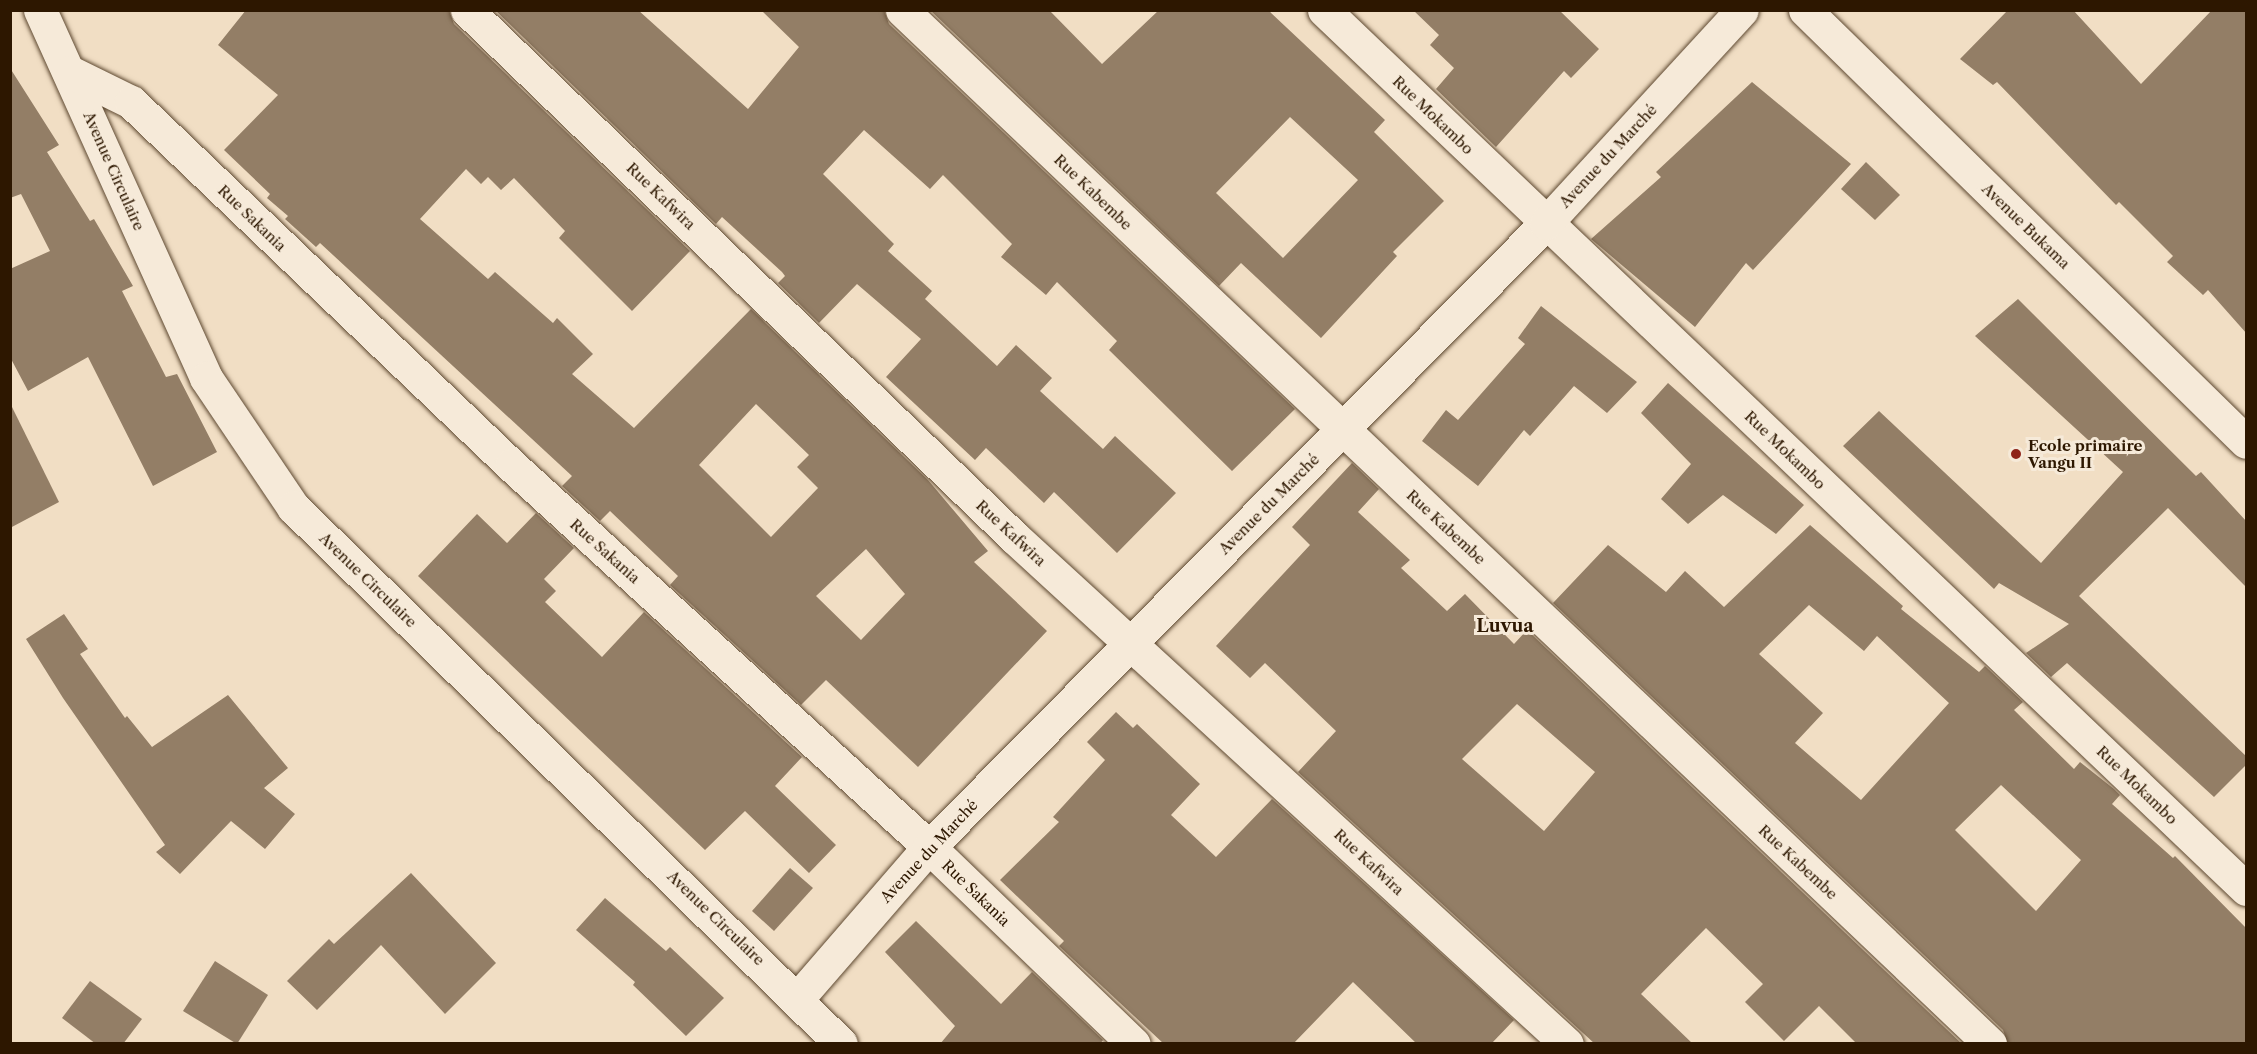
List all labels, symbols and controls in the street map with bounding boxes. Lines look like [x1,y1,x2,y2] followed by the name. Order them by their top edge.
[1389,72,1477,158] street label: Rue Mokambo
[1556,101,1660,211] street label: Avenue du Marché
[80,109,148,233] street label: Avenue Circulaire
[1050,150,1136,234] street label: Rue Kabembe
[623,159,699,233] street label: Rue Kafwira
[1978,180,2074,272] street label: Avenue Bukama
[214,181,290,255] street label: Rue Sakania
[1741,407,1829,493] street label: Rue Mokambo
[2028,436,2143,471] place label: Ecole primaire Vangu II
[2009,447,2023,461] marker: Ecole primaire Vangu II
[1215,450,1323,558] street label: Avenue du Marché
[1403,486,1489,568] street label: Rue Kabembe
[972,496,1050,570] street label: Rue Kafwira
[566,515,644,587] street label: Rue Sakania
[316,529,420,631] street label: Avenue Circulaire
[1476,615,1534,637] district label: Luvua
[2093,742,2181,828] street label: Rue Mokambo
[877,796,981,906] street label: Avenue du Marché
[1755,821,1841,903] street label: Rue Kabembe
[1330,825,1408,899] street label: Rue Kafwira
[938,856,1014,930] street label: Rue Sakania
[664,867,768,969] street label: Avenue Circulaire

